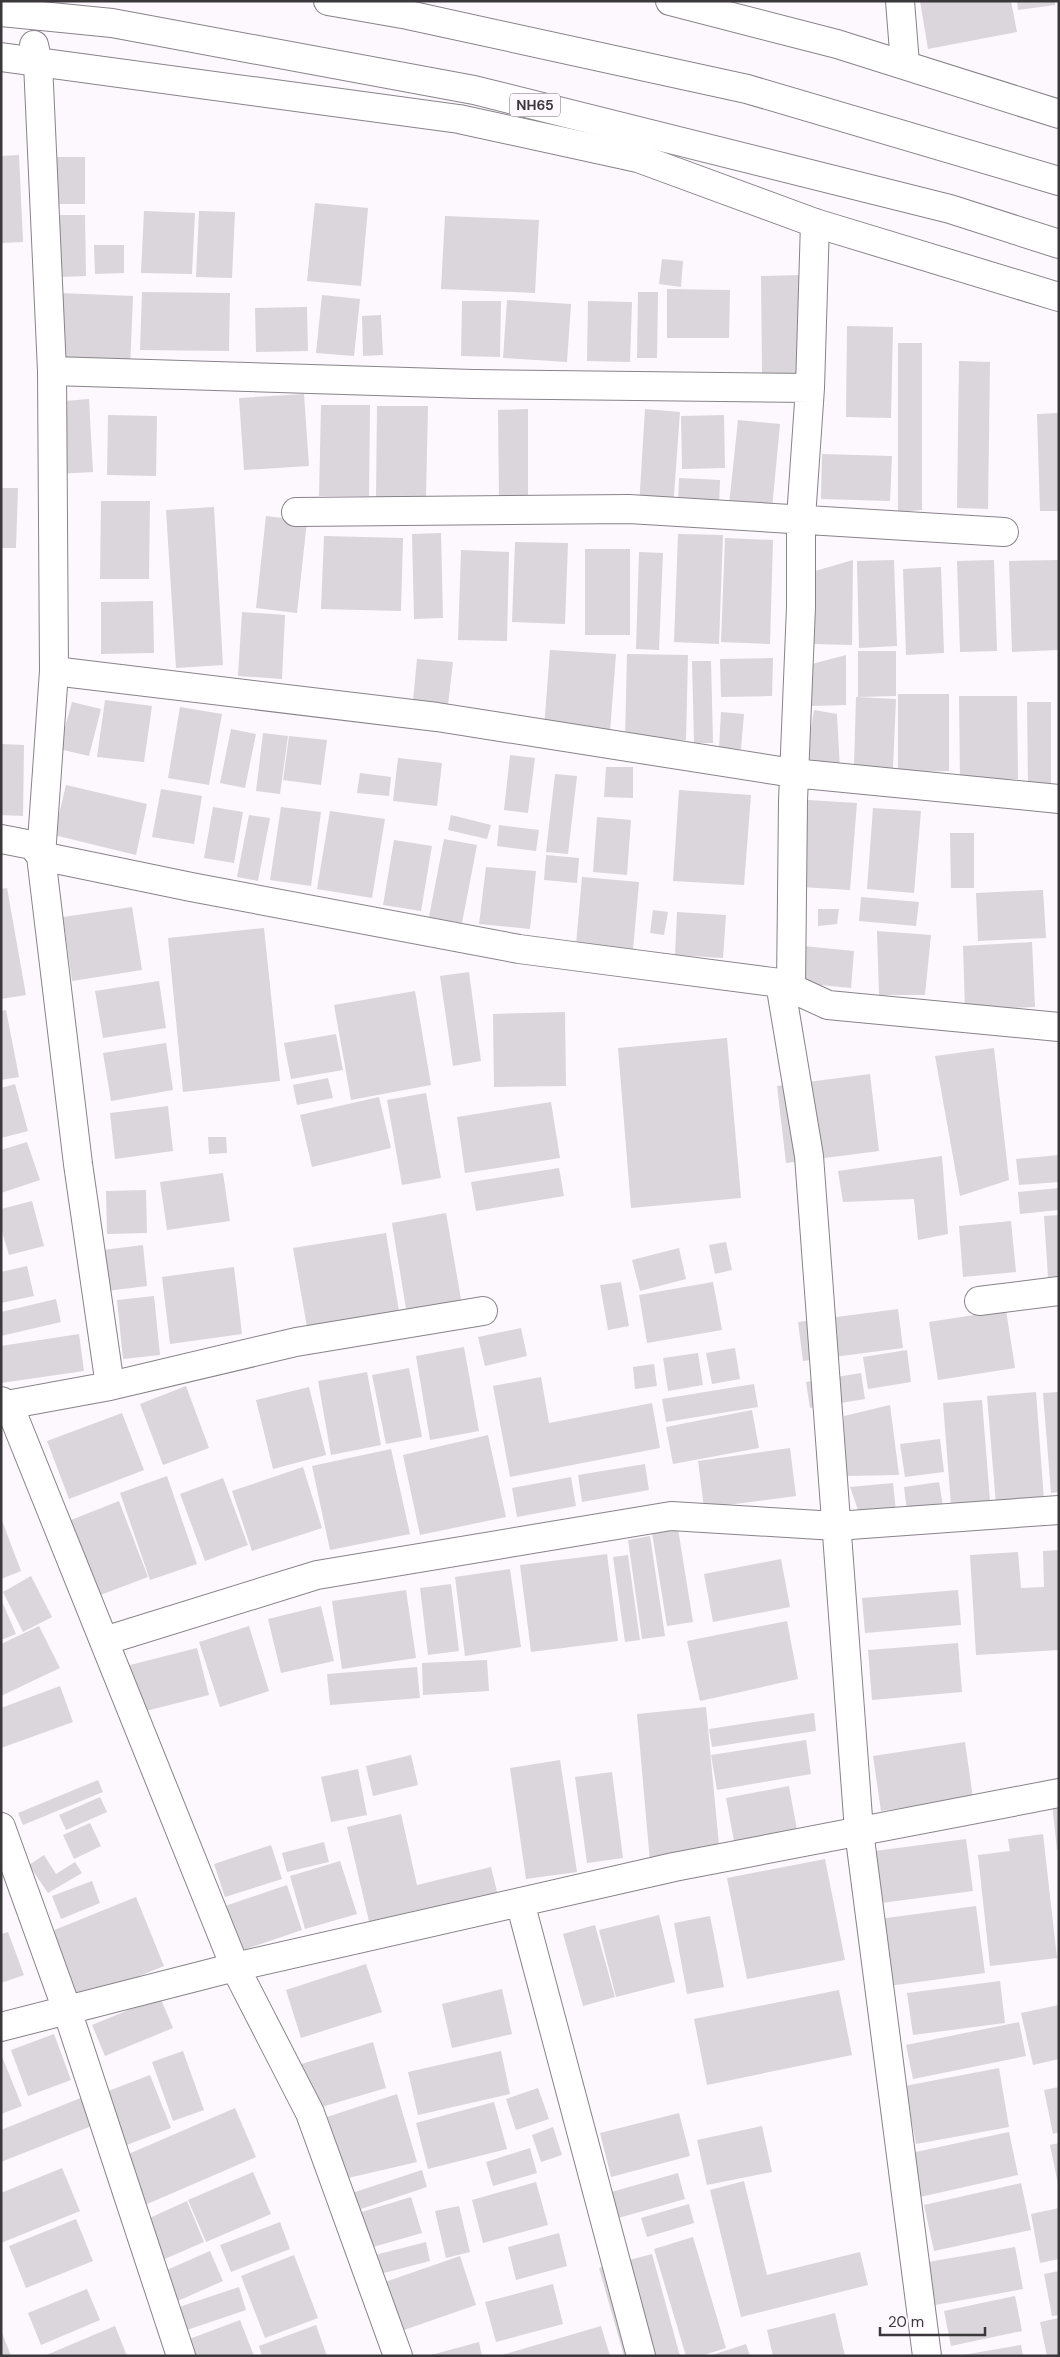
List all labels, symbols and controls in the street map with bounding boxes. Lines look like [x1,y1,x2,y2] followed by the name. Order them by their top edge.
[510,94,560,116] road number: NH65
[880,2304,985,2336] scale bar
[888,2312,924,2332] text: 20 m

